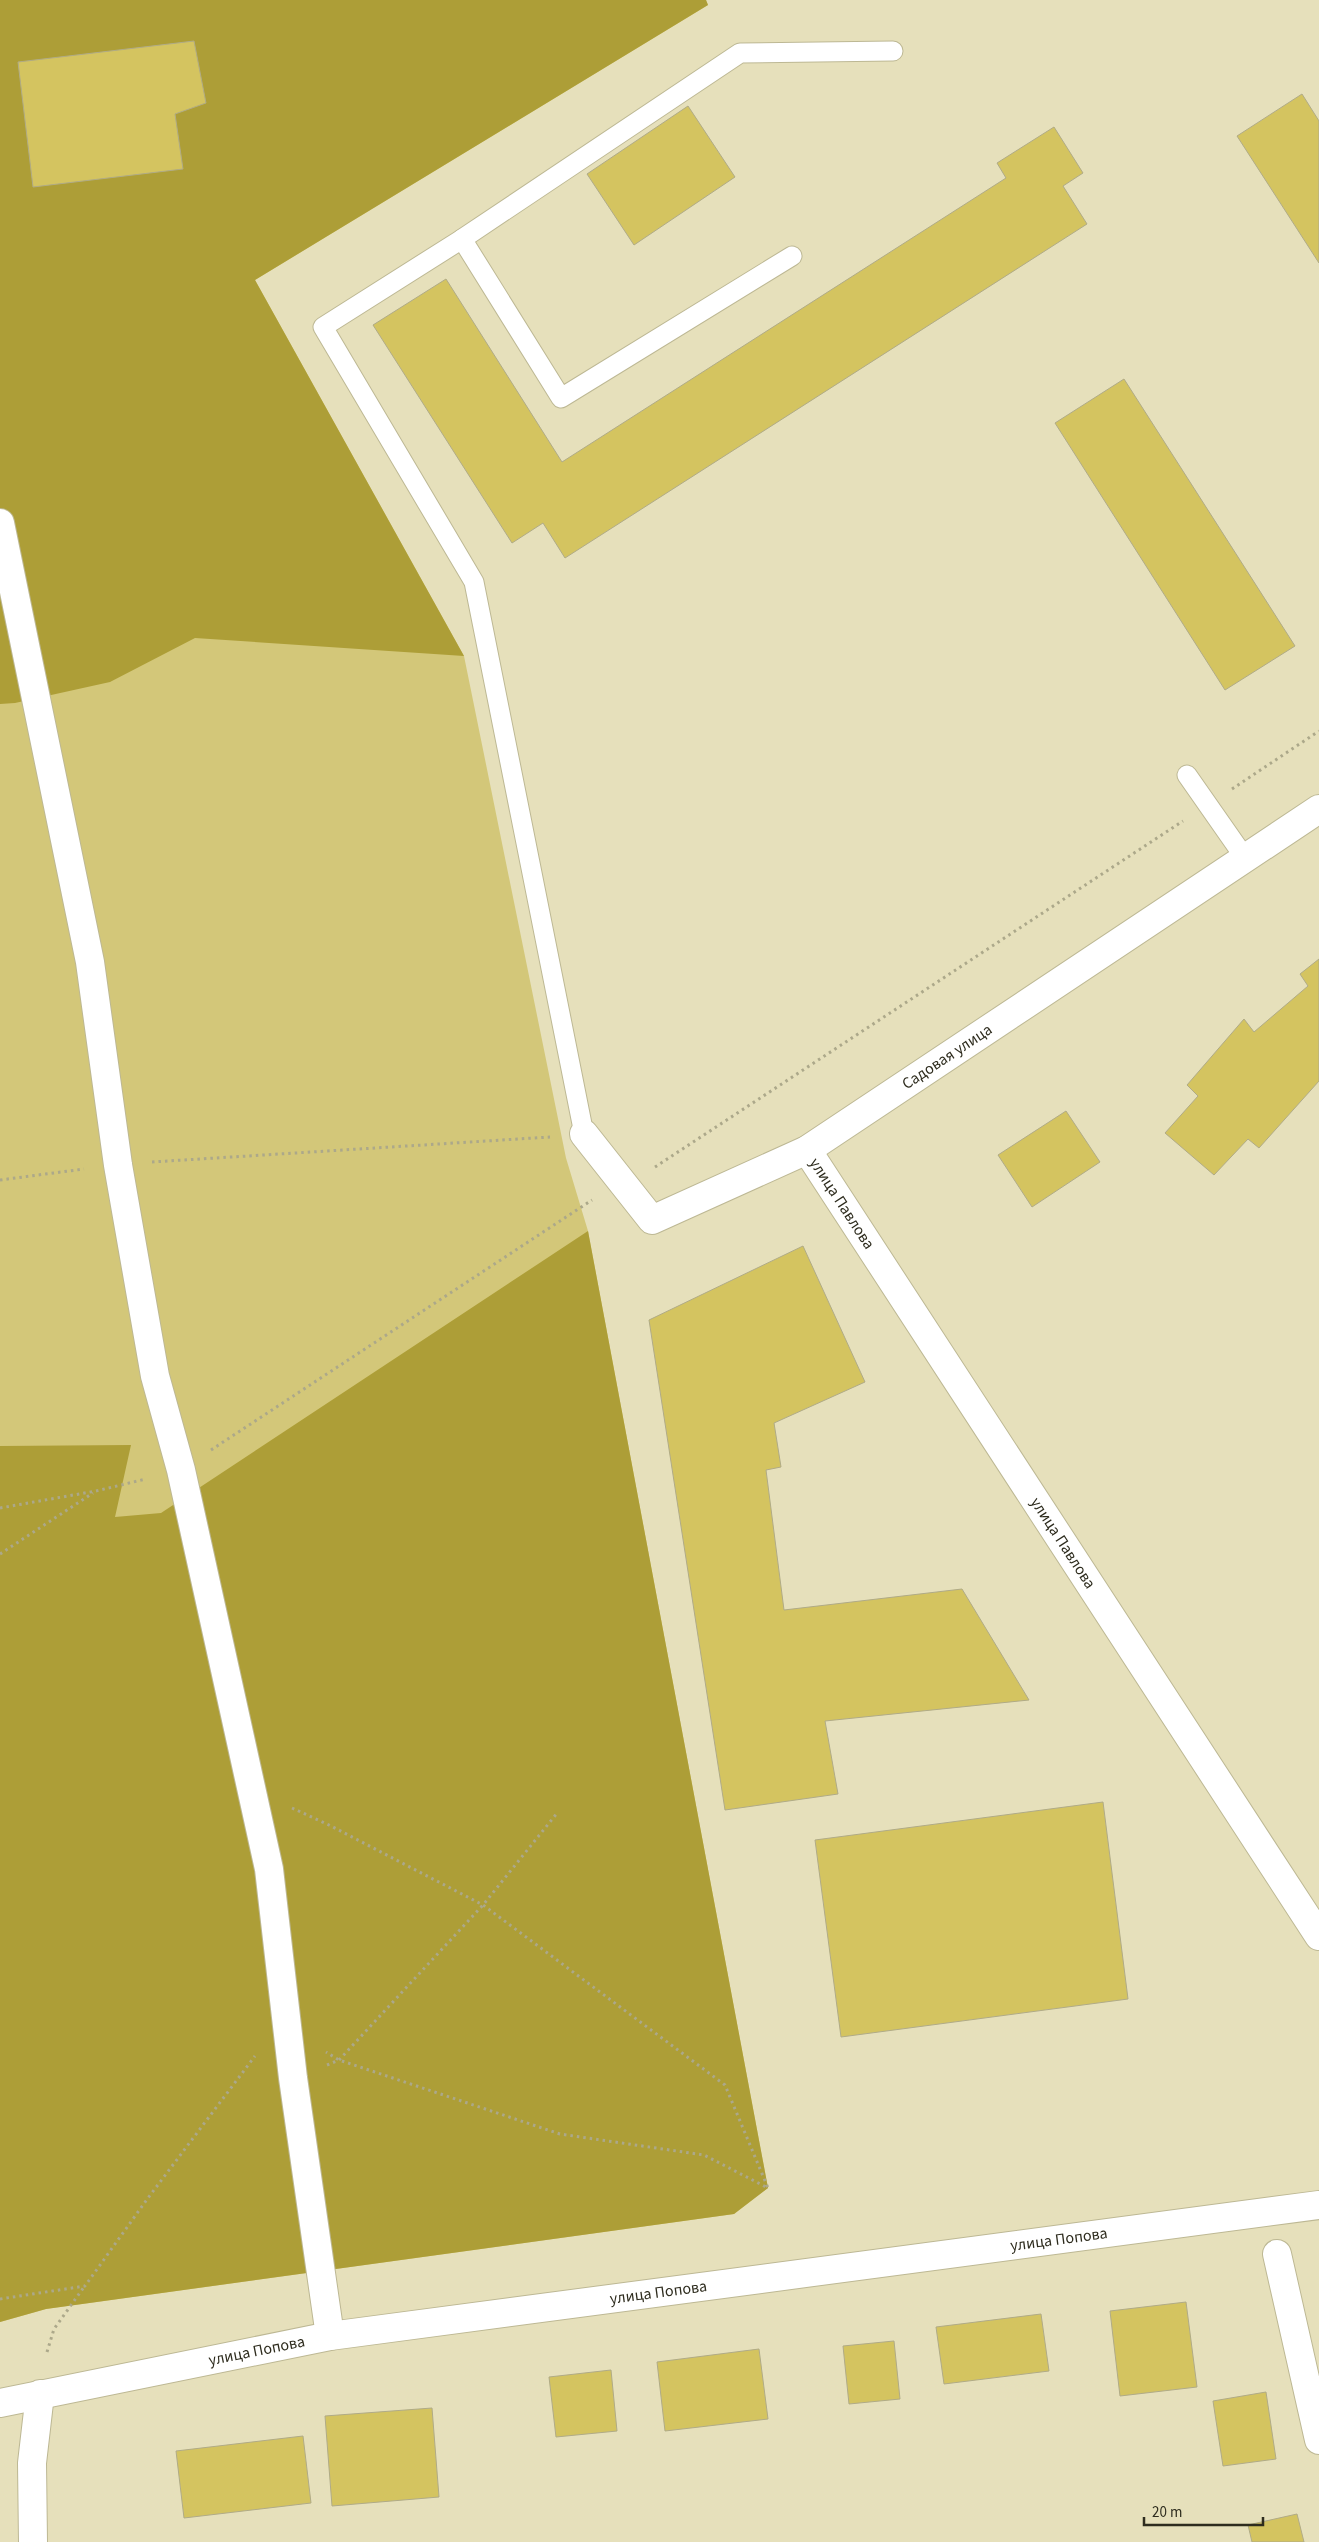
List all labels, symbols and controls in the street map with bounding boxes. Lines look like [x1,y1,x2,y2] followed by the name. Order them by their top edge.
[898,1019,996,1095] street label: Садовая улица
[804,1154,880,1254] street label: улица Павлова
[1025,1493,1101,1593] street label: улица Павлова
[1009,2222,1109,2257] street label: улица Попова
[608,2275,708,2310] street label: улица Попова
[207,2330,307,2371] street label: улица Попова
[1144,2494,1263,2526] scale bar
[1152,2502,1182,2523] text: 20 m

